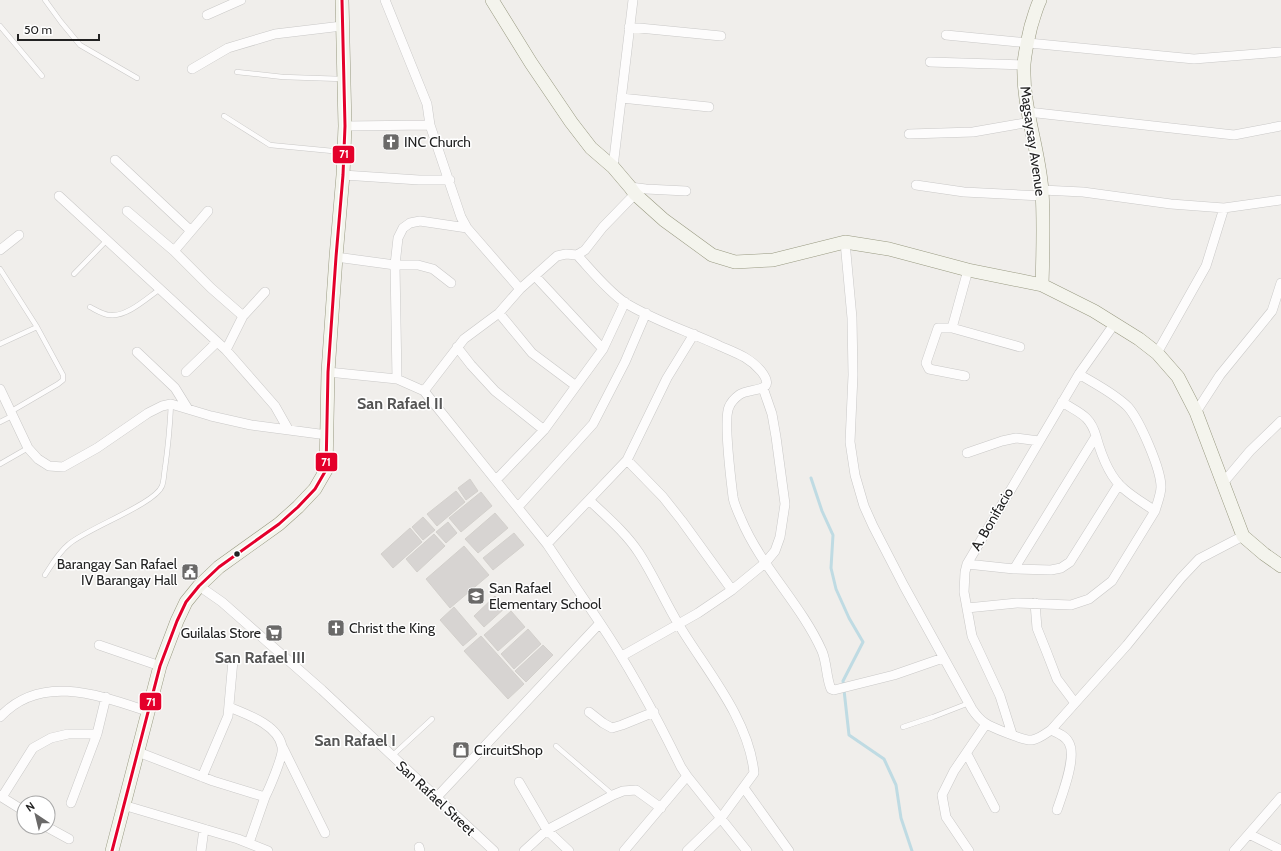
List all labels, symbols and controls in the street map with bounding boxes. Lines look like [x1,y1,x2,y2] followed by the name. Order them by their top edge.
[18,16,99,42] scale bar
[24,22,52,37] text: 50 m
[1016,85,1050,197] street label: Magsaysay Avenue
[381,132,401,152] church icon: INC Church
[404,133,471,151] place label: INC Church
[332,145,355,164] line badge: 71
[339,147,349,161] text: 71
[357,394,443,413] district label: San Rafael II
[315,452,338,472] line badge: 71
[321,455,331,469] text: 71
[967,484,1017,554] street label: A. Bonifacio
[232,549,242,559] unlabelled marker
[57,555,178,589] place label: Barangay San Rafael IV Barangay Hall
[180,562,200,582] public building icon: Barangay San Rafael IV Barangay Hall
[489,579,602,613] place label: San Rafael Elementary School
[466,586,486,606] school or university icon: San Rafael Elementary School
[326,618,346,638] church icon: Christ the King
[349,619,436,637] place label: Christ the King
[264,623,284,643] supermarket icon: Guilalas Store
[181,624,261,642] place label: Guilalas Store
[215,648,305,667] district label: San Rafael III
[139,692,162,711] line badge: 71
[146,695,156,709] text: 71
[314,731,396,750] district label: San Rafael I
[451,740,471,760] shop icon: CircuitShop
[474,741,543,759] place label: CircuitShop
[393,757,480,839] street label: San Rafael Street
[16,795,56,835] north arrow
[23,799,37,815] text: N

